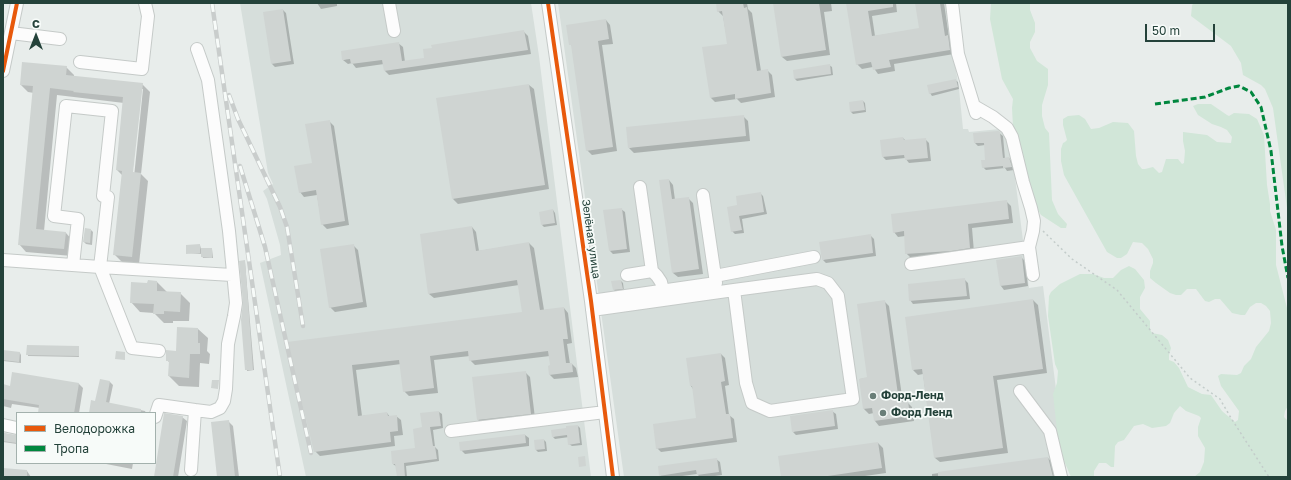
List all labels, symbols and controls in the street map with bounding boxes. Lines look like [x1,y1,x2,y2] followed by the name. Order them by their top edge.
[16,16,56,56] north arrow
[1147,16,1217,42] scale bar
[32,17,40,30] text: С
[1152,23,1180,38] text: 50 m
[579,198,603,280] street label: Зелёная улица
[881,389,944,403] place label: Форд-Ленд
[868,391,878,401] marker: Форд-Ленд
[891,406,952,420] place label: Форд Ленд
[878,408,888,418] marker: Форд Ленд
[16,412,156,464] legend
[54,421,135,436] text: Велодорожка
[54,441,89,456] text: Тропа

